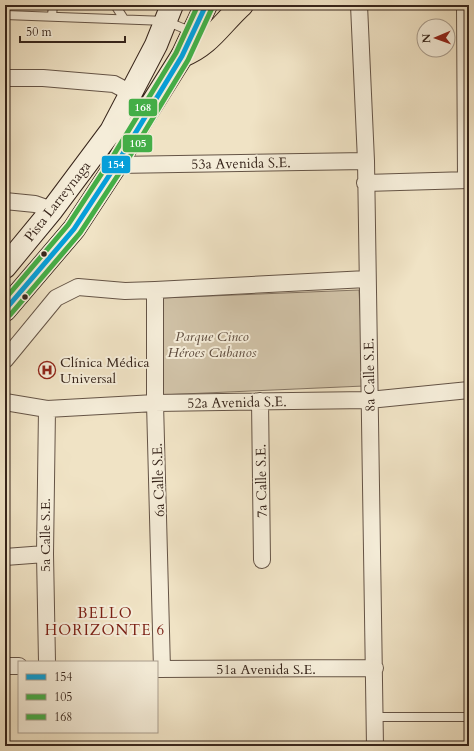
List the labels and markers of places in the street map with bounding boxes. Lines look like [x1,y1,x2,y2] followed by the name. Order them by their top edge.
[39,249,49,259] unlabelled marker
[20,292,30,302] unlabelled marker
[60,353,150,388] place label: Clínica Médica Universal
[37,360,57,380] hospital icon: Clínica Médica Universal

